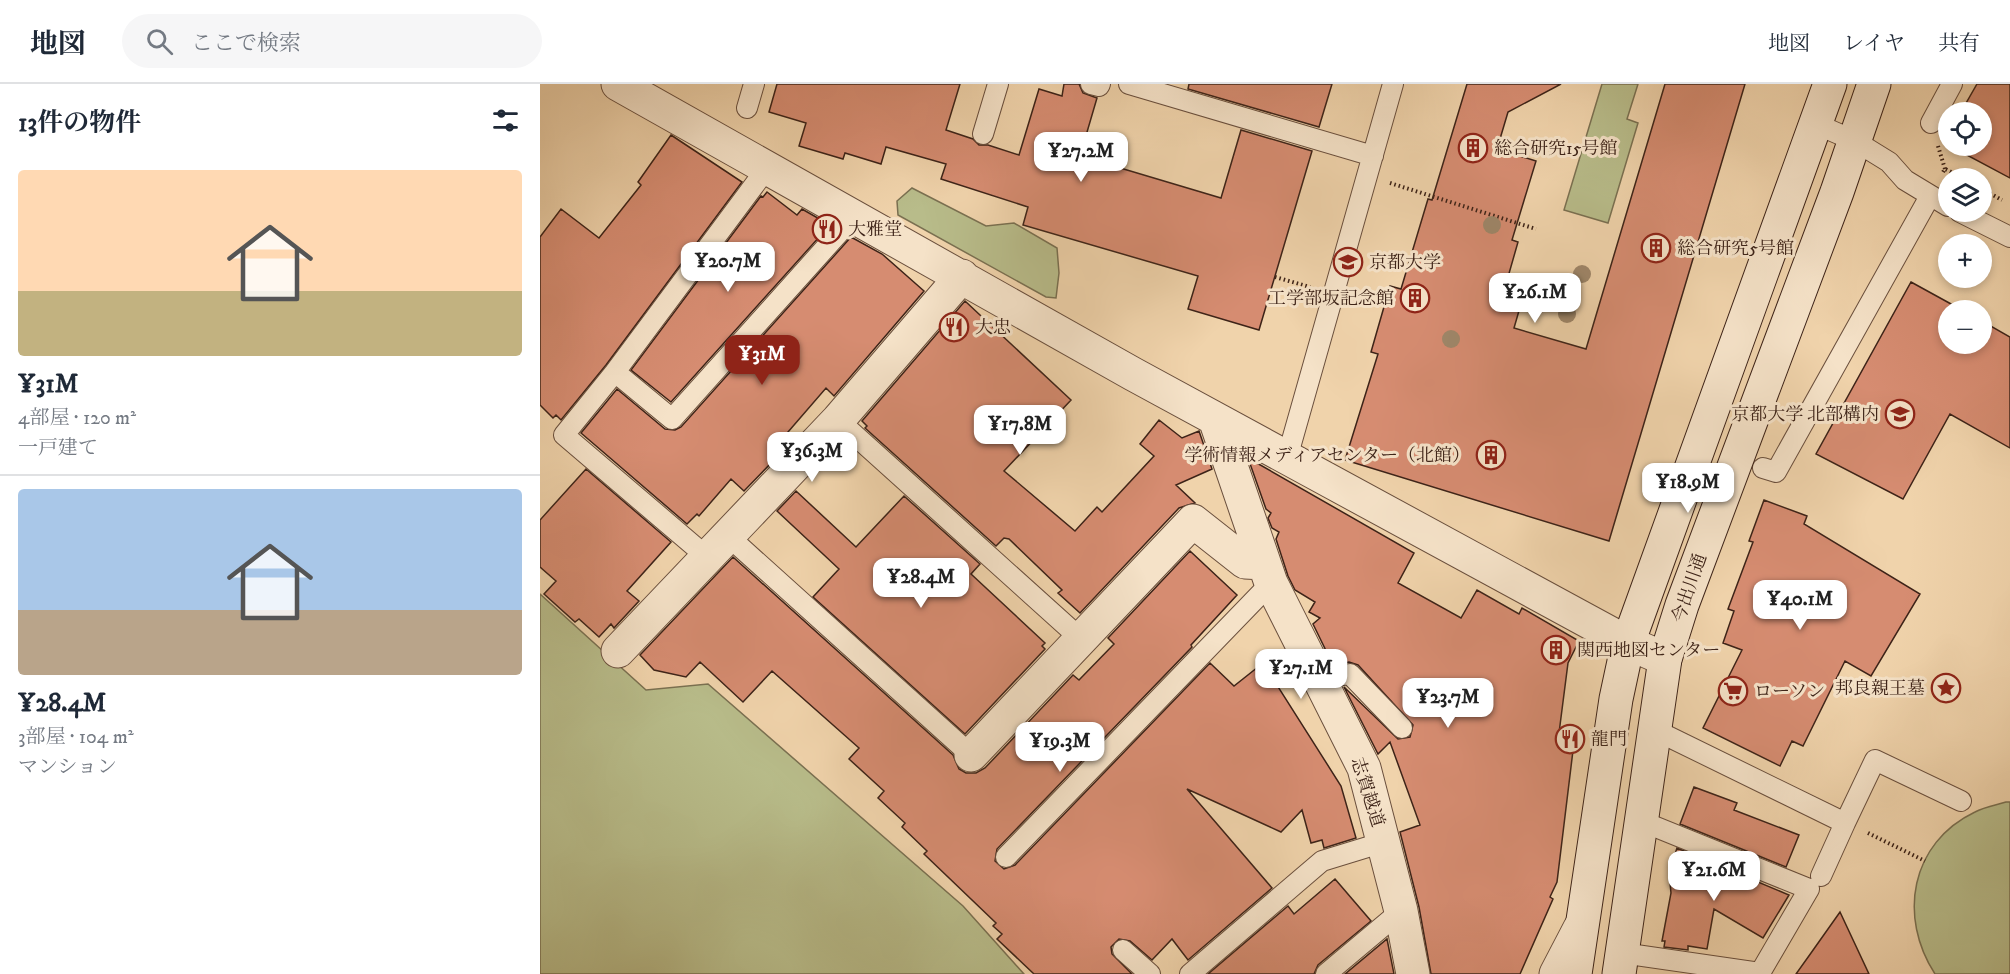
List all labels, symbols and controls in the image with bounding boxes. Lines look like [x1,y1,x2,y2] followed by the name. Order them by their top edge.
[122,14,542,68] search box
[143,25,176,58] icon: search
[30,27,86,62] text: 地図
[191,30,301,57] text: ここで検索
[1768,31,1810,57] text: 地図
[1843,31,1905,57] text: レイヤ
[1938,31,1980,57] text: 共有
[1938,102,1992,354] map controls
[1938,102,1992,156] button: locate
[489,104,522,137] icon: filters
[18,107,141,140] text: 13件の物件
[1032,132,1130,183] pin: ¥27.2M
[1457,132,1489,164] building icon: 総合研究15号館
[1494,138,1617,160] place label: 総合研究15号館
[1048,139,1114,164] text: ¥27.2M
[1938,168,1992,222] button: layers
[216,209,324,317] icon: home
[811,213,843,245] restaurant icon: 大雅堂
[848,219,902,241] place label: 大雅堂
[1640,232,1672,264] building icon: 総合研究5号館
[1938,234,1992,288] button: +
[1677,238,1794,260] place label: 総合研究5号館
[679,242,777,293] pin: ¥20.7M
[1332,246,1364,278] school or university icon: 京都大学
[695,249,761,274] text: ¥20.7M
[1369,252,1441,274] place label: 京都大学
[1486,273,1584,324] pin: ¥26.1M
[1503,280,1567,305] text: ¥26.1M
[1399,282,1431,314] building icon: 工学部坂記念館
[1268,288,1394,310] place label: 工学部坂記念館
[1938,300,1992,354] button: −
[938,311,970,343] restaurant icon: 大忠
[975,317,1011,339] place label: 大忠
[726,335,798,386] pin: ¥31M
[739,342,785,367] text: ¥31M
[18,368,78,401] text: ¥31M
[1884,398,1916,430] school or university icon: 京都大学 北部構内
[1731,404,1879,426] place label: 京都大学 北部構内
[971,405,1069,456] pin: ¥17.8M
[18,406,136,431] text: 4部屋 · 120 m²
[988,412,1052,437] text: ¥17.8M
[763,432,861,483] pin: ¥36.3M
[18,436,98,461] text: 一戸建て
[781,439,843,464] text: ¥36.3M
[1475,439,1507,471] building icon: 学術情報メディアセンター（北館）
[1184,445,1470,467] place label: 学術情報メディアセンター（北館）
[1639,463,1737,514] pin: ¥18.9M
[1656,470,1720,495] text: ¥18.9M
[216,528,324,636] icon: home
[1668,551,1712,626] street label: 今出川通
[872,558,970,609] pin: ¥28.4M
[887,565,955,590] text: ¥28.4M
[1751,580,1849,631] pin: ¥40.1M
[1767,587,1833,612] text: ¥40.1M
[1540,634,1572,666] building icon: 関西地図センター
[1577,640,1720,662] place label: 関西地図センター
[1252,649,1350,700] pin: ¥27.1M
[1269,656,1333,681] text: ¥27.1M
[1930,672,1962,704] place icon: 邦良親王墓
[1717,675,1749,707] supermarket icon: ローソン
[1399,678,1497,729] pin: ¥23.7M
[1835,678,1925,700] place label: 邦良親王墓
[1754,681,1825,703] place label: ローソン
[1416,685,1480,710] text: ¥23.7M
[18,687,106,720] text: ¥28.4M
[1011,722,1109,773] pin: ¥19.3M
[1554,723,1586,755] restaurant icon: 龍門
[18,725,134,750] text: 3部屋 · 104 m²
[1029,729,1091,754] text: ¥19.3M
[1591,729,1627,751] place label: 龍門
[18,755,117,780] text: マンション
[1345,755,1389,830] street label: 志賀越道
[1665,851,1763,902] pin: ¥21.6M
[1682,858,1746,883] text: ¥21.6M

